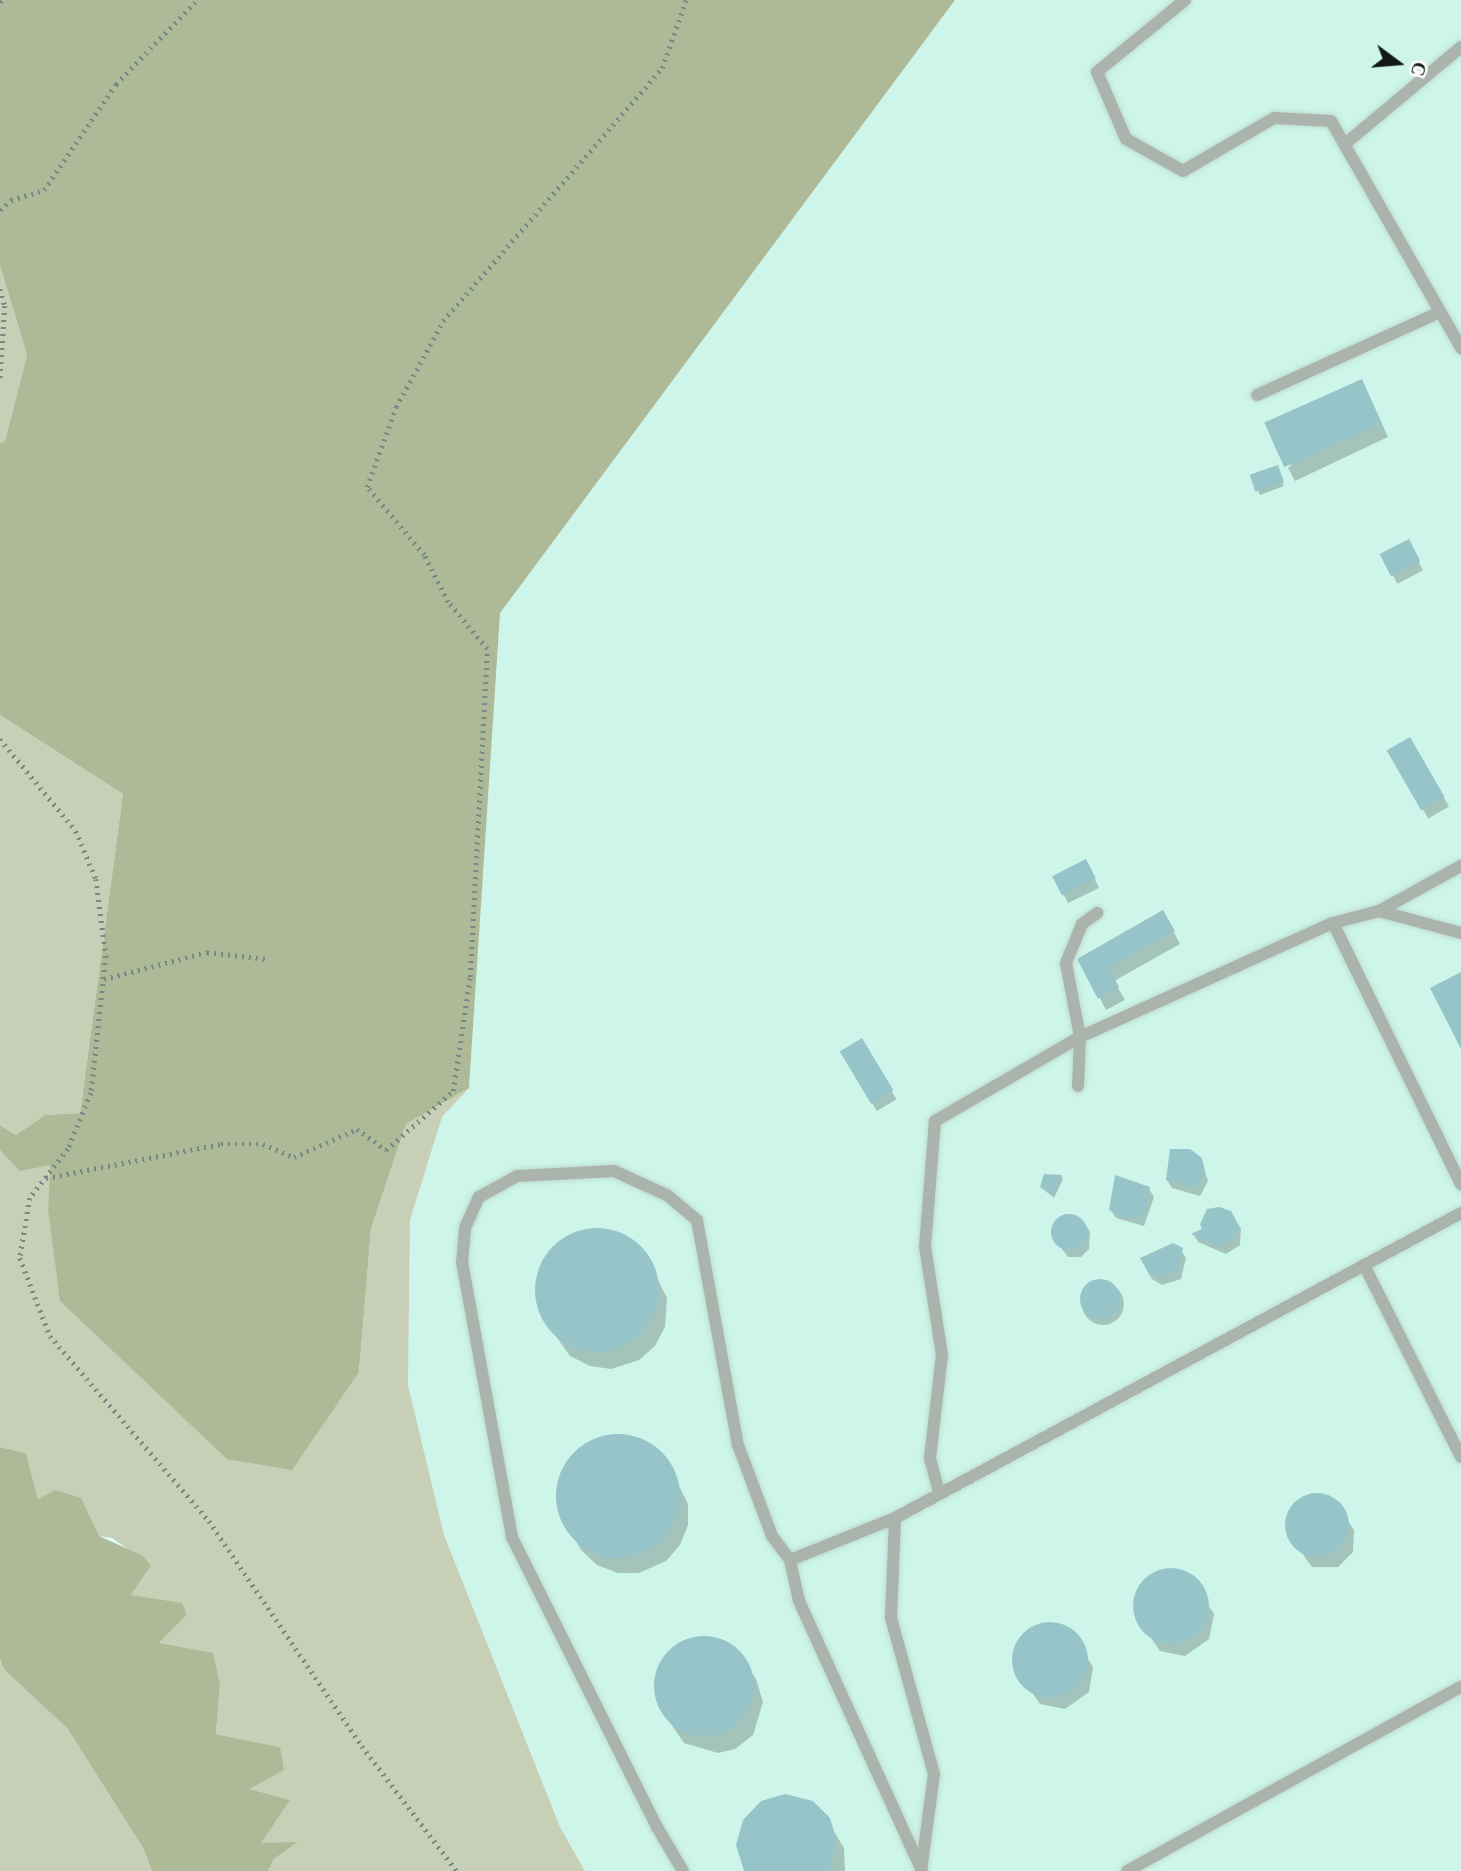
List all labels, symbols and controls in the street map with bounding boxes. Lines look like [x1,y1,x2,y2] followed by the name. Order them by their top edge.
[1363,28,1433,98] north arrow
[1407,59,1431,78] text: С

